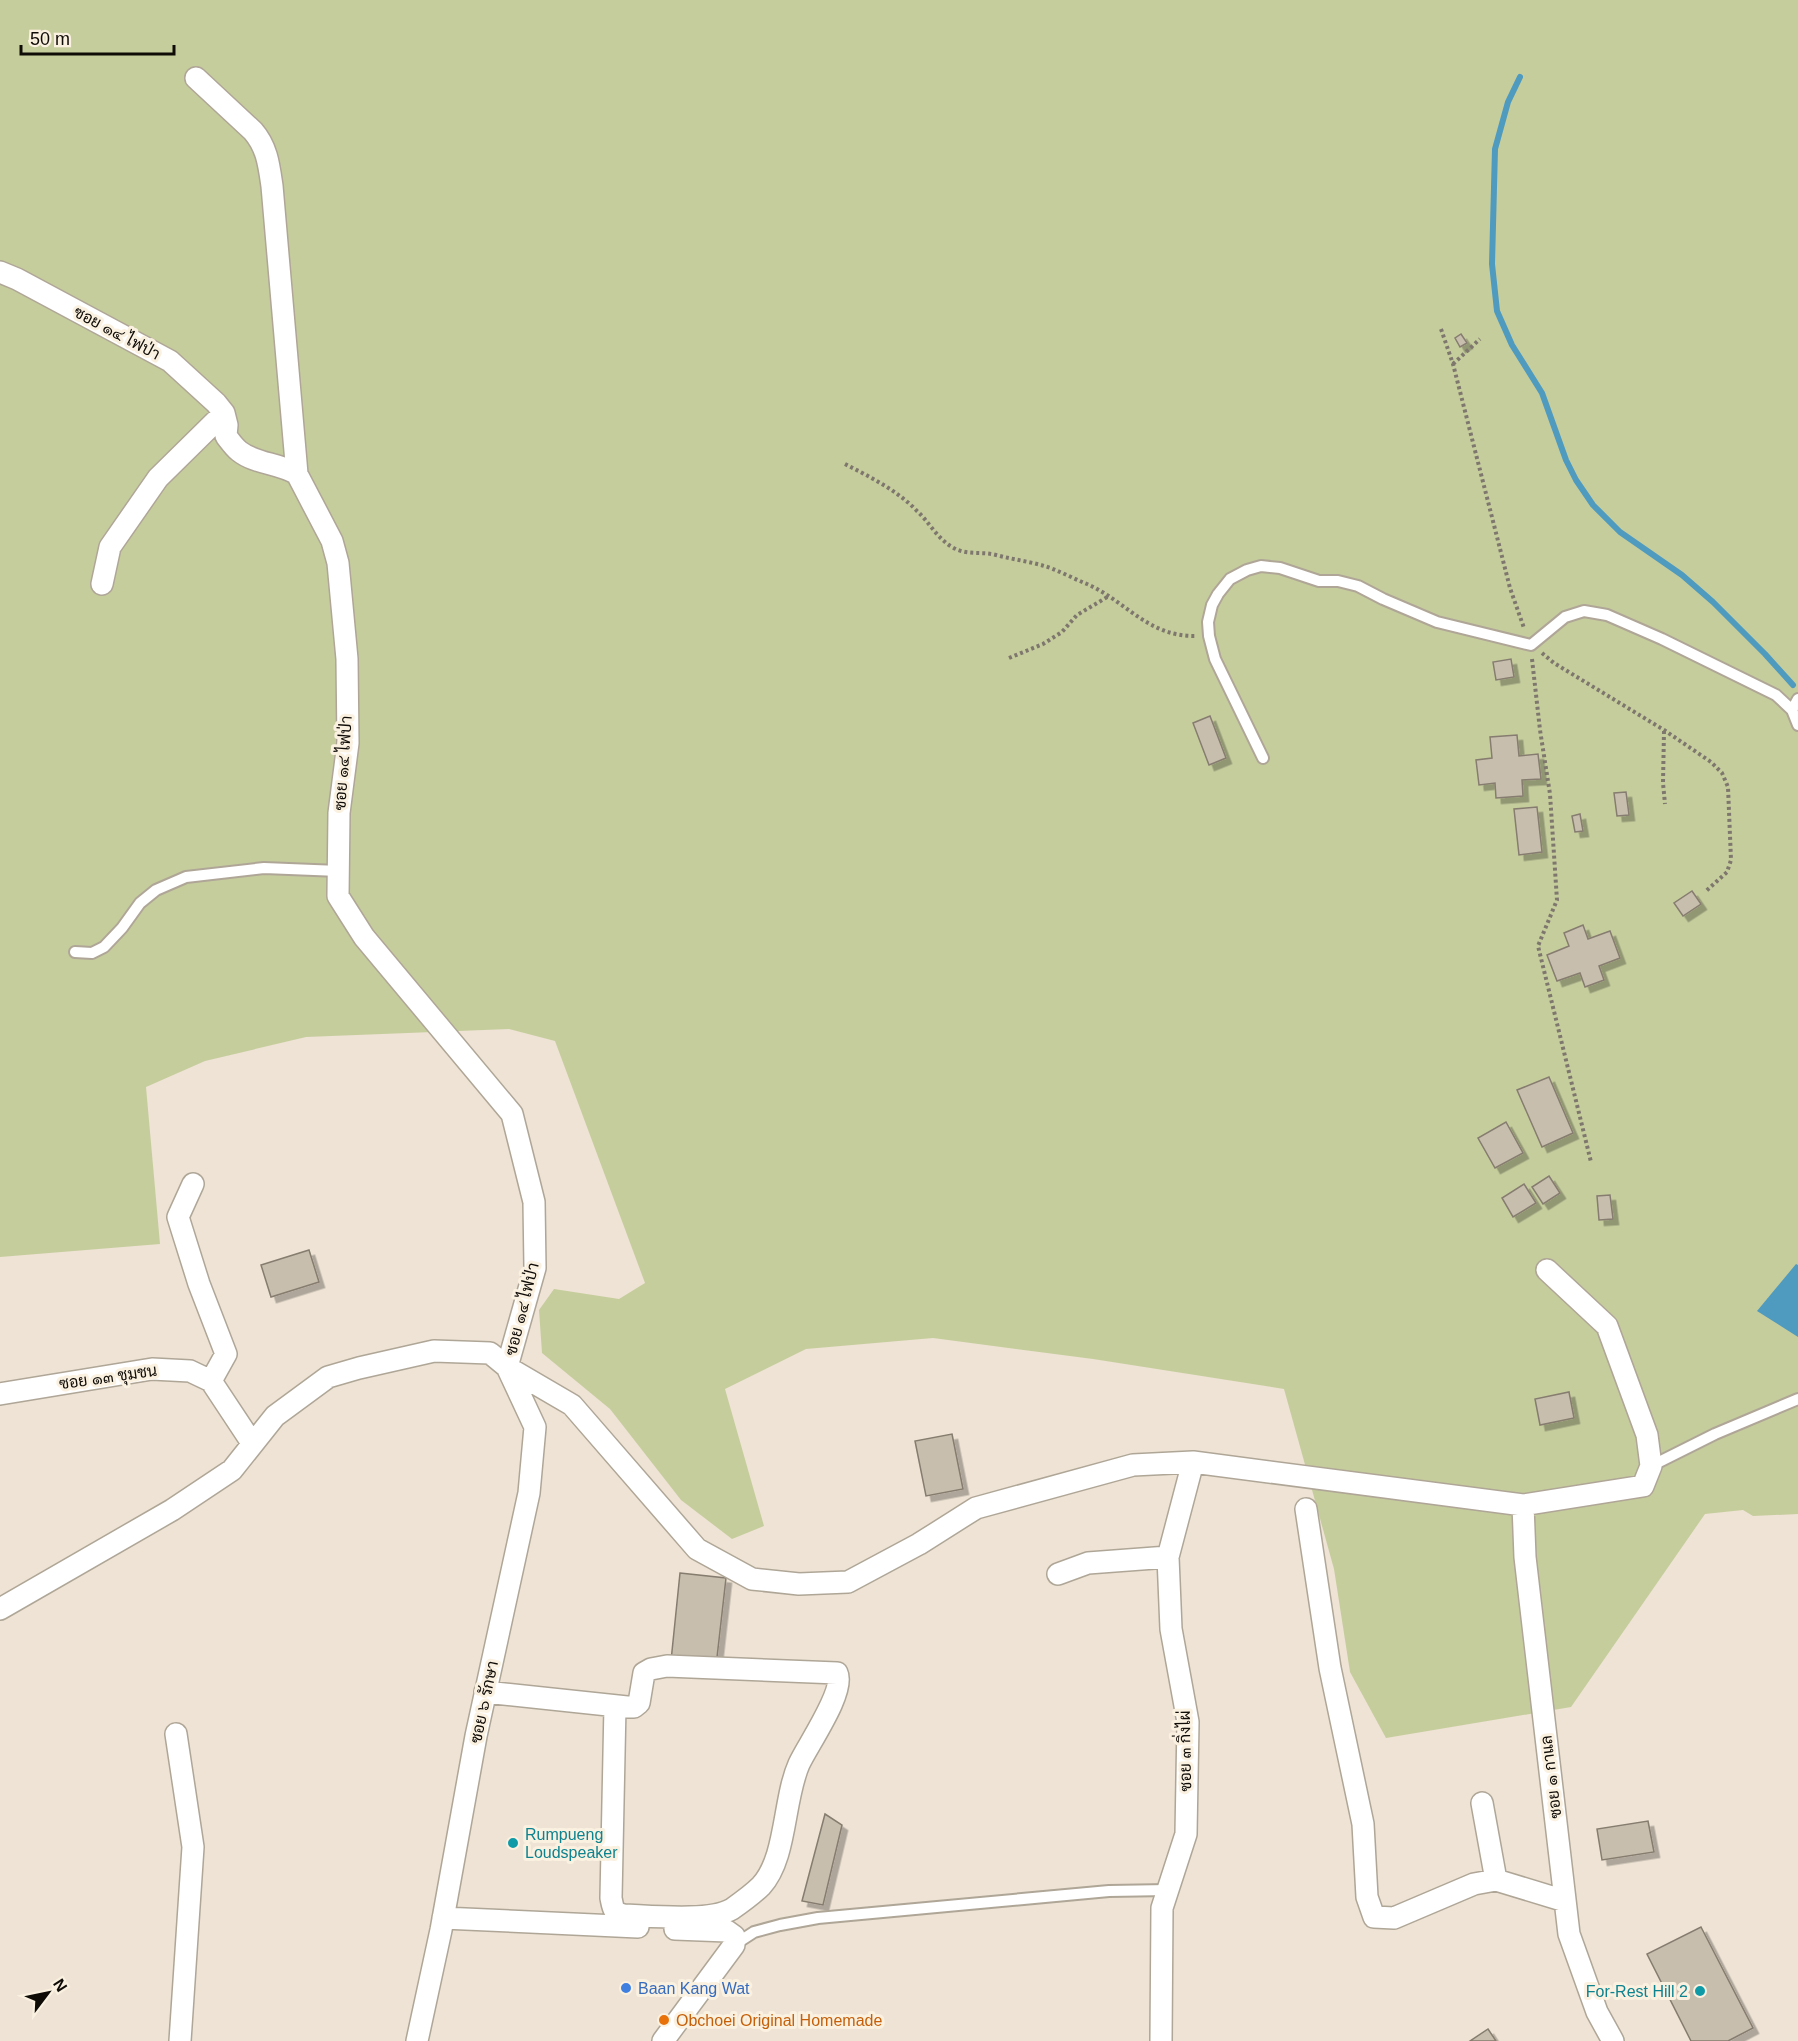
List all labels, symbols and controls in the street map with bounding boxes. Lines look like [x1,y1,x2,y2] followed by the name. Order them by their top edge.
[21,18,174,56] scale bar
[30,29,70,49] text: 50 m
[71,301,164,363] street label: ซอย ๑๔ ไฟป่า
[328,715,355,811] street label: ซอย ๑๔ ไฟป่า
[499,1260,542,1357] street label: ซอย ๑๔ ไฟป่า
[58,1362,158,1395] street label: ซอย ๑๓ ชุมชน
[465,1659,501,1745] street label: ซอย ๖ รักษา
[1171,1710,1194,1792] street label: ซอย ๓ กิ่งไผ่
[1537,1734,1565,1820] street label: ซอย ๑ กาแล
[525,1826,618,1861] place label: Rumpueng Loudspeaker
[506,1836,520,1850] marker: Rumpueng Loudspeaker
[18,1963,78,2023] north arrow
[50,1976,71,1995] text: N
[638,1980,750,1997] place label: Baan Kang Wat
[619,1981,633,1995] marker: Baan Kang Wat
[1586,1983,1688,2000] place label: For-Rest Hill 2
[1693,1984,1707,1998] marker: For-Rest Hill 2
[676,2012,882,2029] place label: Obchoei Original Homemade
[657,2013,671,2027] marker: Obchoei Original Homemade

